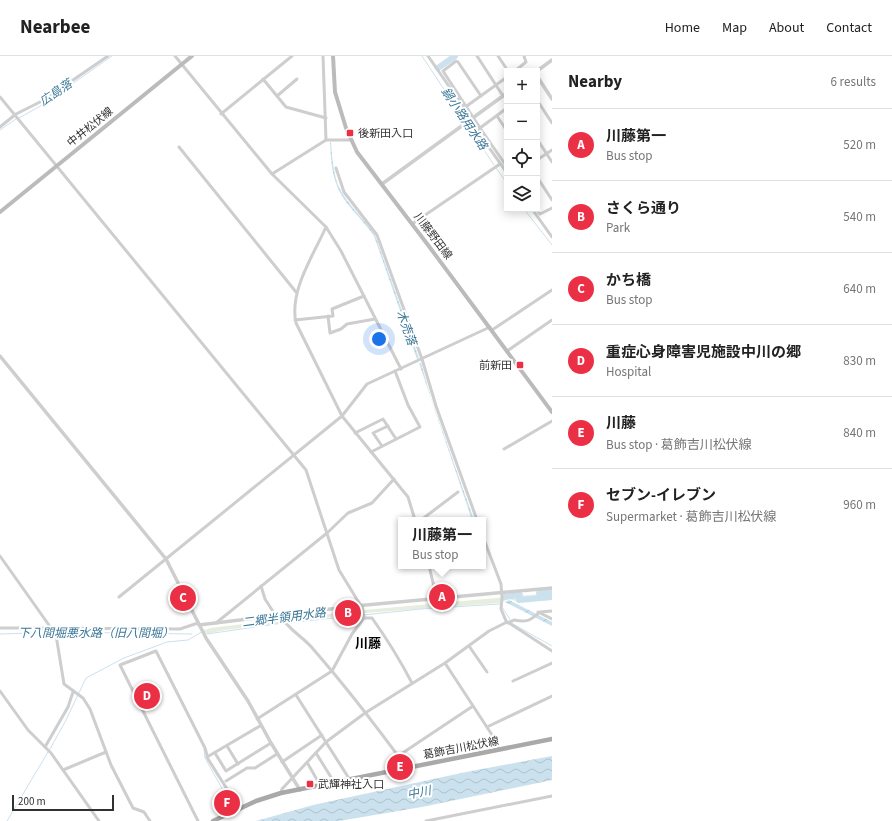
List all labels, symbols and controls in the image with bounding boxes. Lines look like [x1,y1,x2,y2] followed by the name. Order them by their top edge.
[20,14,90,41] text: Nearbee
[665,18,700,38] text: Home
[722,18,747,38] text: Map
[769,18,804,38] text: About
[826,18,872,38] text: Contact
[504,68,540,212] map controls
[504,68,540,104] button: +
[568,70,622,94] text: Nearby
[831,73,876,91] text: 6 results
[36,75,77,110] water label: 広島落
[437,84,492,154] water label: 鍋小路用水路
[64,104,116,150] street label: 中井松伏線
[504,104,540,140] button: −
[358,126,413,141] place label: 後新田入口
[606,126,666,147] text: 川藤第一
[345,128,355,138] marker: 後新田入口
[577,136,585,154] text: A
[843,136,876,154] text: 520 m
[504,140,540,176] button: locate
[606,147,652,165] text: Bus stop
[504,176,540,212] button: layers
[606,198,681,219] text: さくら通り
[577,208,585,226] text: B
[843,208,876,226] text: 540 m
[410,210,456,262] street label: 川藤野田線
[606,219,630,237] text: Park
[606,270,651,291] text: かち橋
[577,280,585,298] text: C
[843,280,876,298] text: 640 m
[606,291,652,309] text: Bus stop
[392,308,421,350] water label: 木売落
[369,329,389,349] your location
[606,342,801,363] text: 重症心身障害児施設中川の郷
[577,352,585,370] text: D
[843,352,876,370] text: 830 m
[479,358,512,373] place label: 前新田
[515,360,525,370] marker: 前新田
[606,363,651,381] text: Hospital
[606,413,636,434] text: 川藤
[577,424,585,442] text: E
[843,424,876,442] text: 840 m
[606,436,752,454] text: Bus stop · 葛飾吉川松伏線
[606,485,716,506] text: セブン-イレブン
[578,496,584,514] text: F
[843,496,876,514] text: 960 m
[606,508,776,526] text: Supermarket · 葛飾吉川松伏線
[398,517,486,569] popup
[412,525,472,546] text: 川藤第一
[412,546,458,564] text: Bus stop
[429,582,455,612] pin: A
[170,583,196,613] pin: C
[335,598,361,628] pin: B
[241,604,328,632] water label: 二郷半領用水路
[18,625,174,642] water label: 下八間堀悪水路（旧八間堀）
[355,635,381,653] district label: 川藤
[134,681,160,711] pin: D
[422,733,500,763] street label: 葛飾吉川松伏線
[387,752,413,782] pin: E
[318,777,384,792] place label: 武輝神社入口
[305,779,315,789] marker: 武輝神社入口
[406,782,434,804] water label: 中川
[214,788,240,818] pin: F
[12,793,114,812] scale bar
[18,794,46,809] text: 200 m

